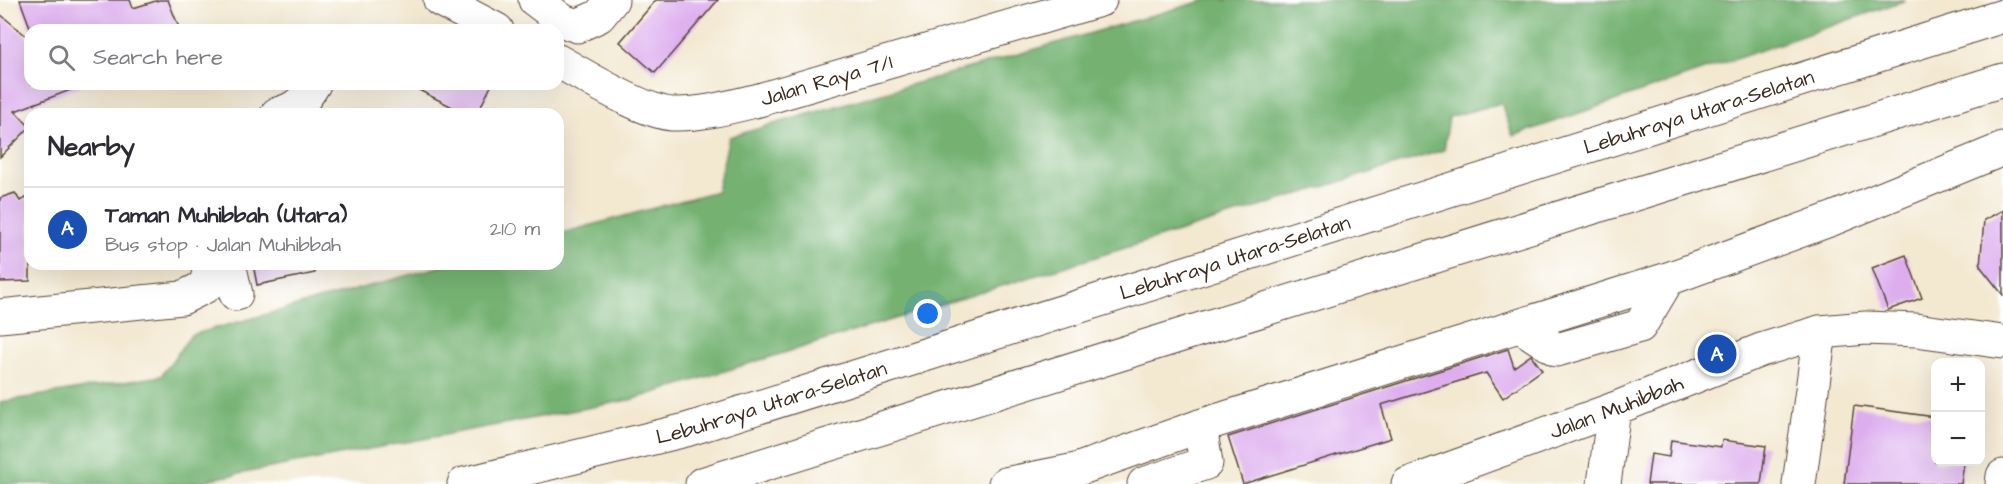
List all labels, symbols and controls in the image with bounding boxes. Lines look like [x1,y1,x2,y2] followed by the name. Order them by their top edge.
[24,24,564,90] search box
[45,41,78,74] icon: search
[93,42,223,73] text: Search here
[757,47,896,113] street label: Jalan Raya 7/1
[1580,62,1818,161] street label: Lebuhraya Utara–Selatan
[48,129,135,165] text: Nearby
[105,200,347,231] text: Taman Muhibbah (Utara)
[1116,208,1354,307] street label: Lebuhraya Utara–Selatan
[61,215,74,243] text: A
[490,215,540,243] text: 210 m
[105,231,341,259] text: Bus stop · Jalan Muhibbah
[913,299,942,328] your location
[1698,332,1736,376] pin: A
[653,353,890,451] street label: Lebuhraya Utara–Selatan
[1931,358,1985,466] map controls
[1931,358,1985,412] button: +
[1545,368,1688,446] street label: Jalan Muhibbah
[1931,412,1985,466] button: −

